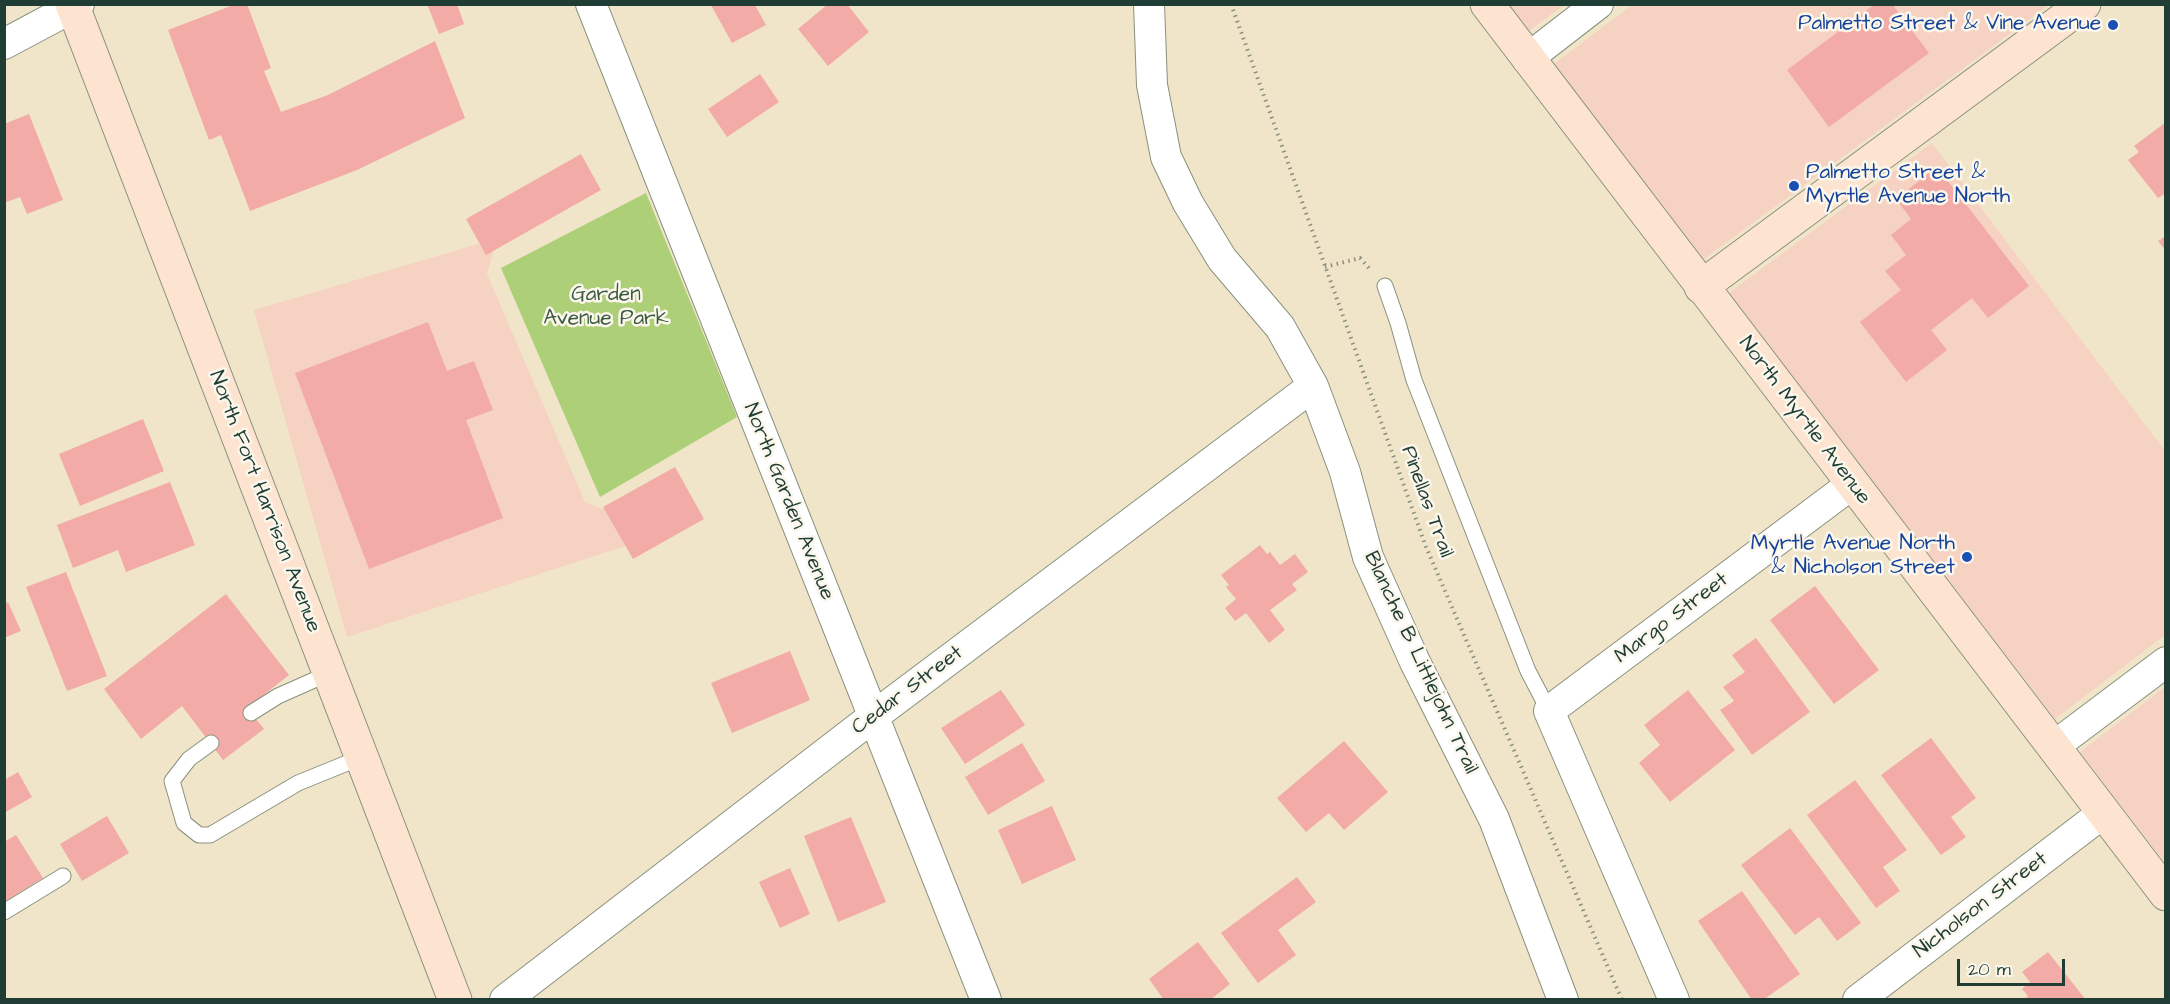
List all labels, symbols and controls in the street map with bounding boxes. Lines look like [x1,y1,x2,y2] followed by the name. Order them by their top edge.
[1798,12,2101,38] place label: Palmetto Street & Vine Avenue
[2106,18,2120,32] marker: Palmetto Street & Vine Avenue
[1806,161,2010,211] place label: Palmetto Street & Myrtle Avenue North
[1787,179,1801,193] marker: Palmetto Street & Myrtle Avenue North
[543,283,669,333] park label: Garden Avenue Park
[1733,332,1875,510] street label: North Myrtle Avenue
[202,368,326,636] street label: North Fort Harrison Avenue
[737,400,839,604] street label: North Garden Avenue
[1394,443,1458,561] street label: Pinellas Trail
[1751,532,1955,582] place label: Myrtle Avenue North & Nicholson Street
[1357,548,1483,778] street label: Blanche B Littlejohn Trail
[1960,550,1974,564] marker: Myrtle Avenue North & Nicholson Street
[1610,568,1734,670] street label: Margo Street
[848,641,968,741] street label: Cedar Street
[1909,847,2053,965] street label: Nicholson Street
[1960,947,2068,985] scale bar
[1968,957,2011,982] text: 20 m

